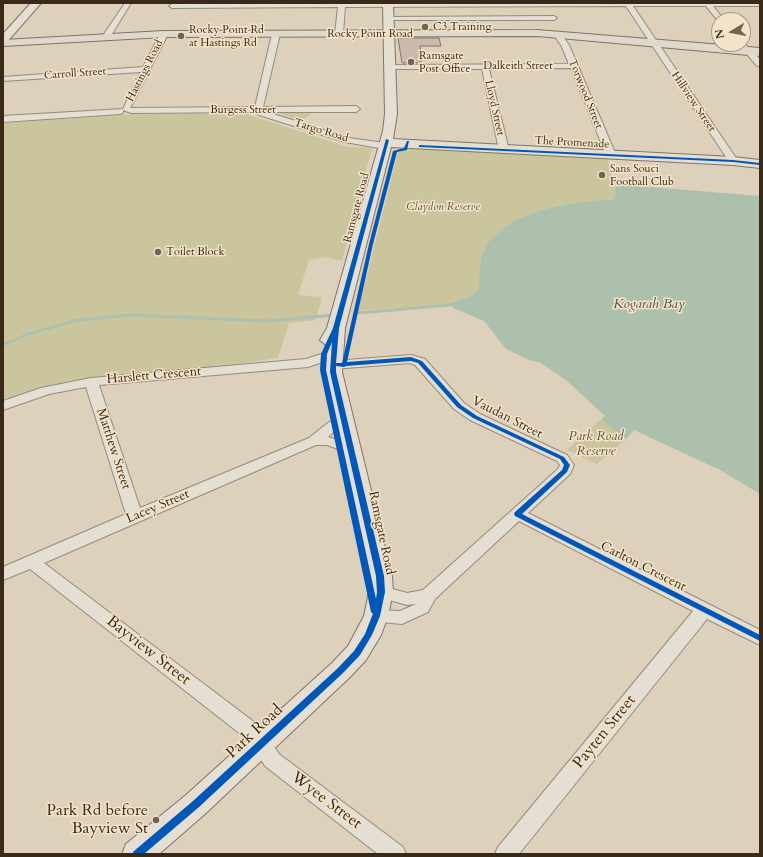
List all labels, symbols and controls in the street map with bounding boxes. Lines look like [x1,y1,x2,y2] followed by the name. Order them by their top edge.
[711,12,751,52] north arrow
[433,20,492,34] place label: C3 Training
[420,22,430,32] marker: C3 Training
[189,23,264,49] place label: Rocky Point Rd at Hastings Rd
[327,27,413,41] street label: Rocky Point Road
[711,28,728,40] text: N
[176,31,186,41] marker: Rocky Point Rd at Hastings Rd
[124,38,166,104] street label: Hastings Road
[419,49,471,75] place label: Ramsgate Post Office
[406,57,416,67] marker: Ramsgate Post Office
[565,57,605,131] street label: Torwood Street
[483,59,553,73] street label: Dalkeith Street
[44,65,106,83] street label: Carroll Street
[668,69,718,135] street label: Hillview Street
[481,79,507,137] street label: Lloyd Street
[210,103,276,117] street label: Burgess Street
[292,116,350,146] street label: Targo Road
[534,134,610,152] street label: The Promenade
[610,162,674,188] place label: Sans Souci Football Club
[597,170,607,180] marker: Sans Souci Football Club
[341,172,373,244] street label: Ramsgate Road
[406,200,480,214] park label: Claydon Reserve
[166,245,224,259] place label: Toilet Block
[153,247,163,257] marker: Toilet Block
[613,297,685,313] water label: Kogarah Bay
[106,364,202,388] street label: Harslett Crescent
[469,394,545,442] street label: Vaudan Street
[93,407,133,491] street label: Matthew Street
[569,429,623,460] park label: Park Road Reserve
[124,487,192,527] street label: Lacey Street
[365,490,397,576] street label: Ramsgate Road
[598,539,688,595] street label: Carlton Crescent
[102,612,194,690] street label: Bayview Street
[570,691,640,773] street label: Payten Street
[223,701,287,763] street label: Park Road
[287,768,365,834] street label: Wyee Street
[47,801,148,839] place label: Park Rd before Bayview St
[151,815,161,825] marker: Park Rd before Bayview St

